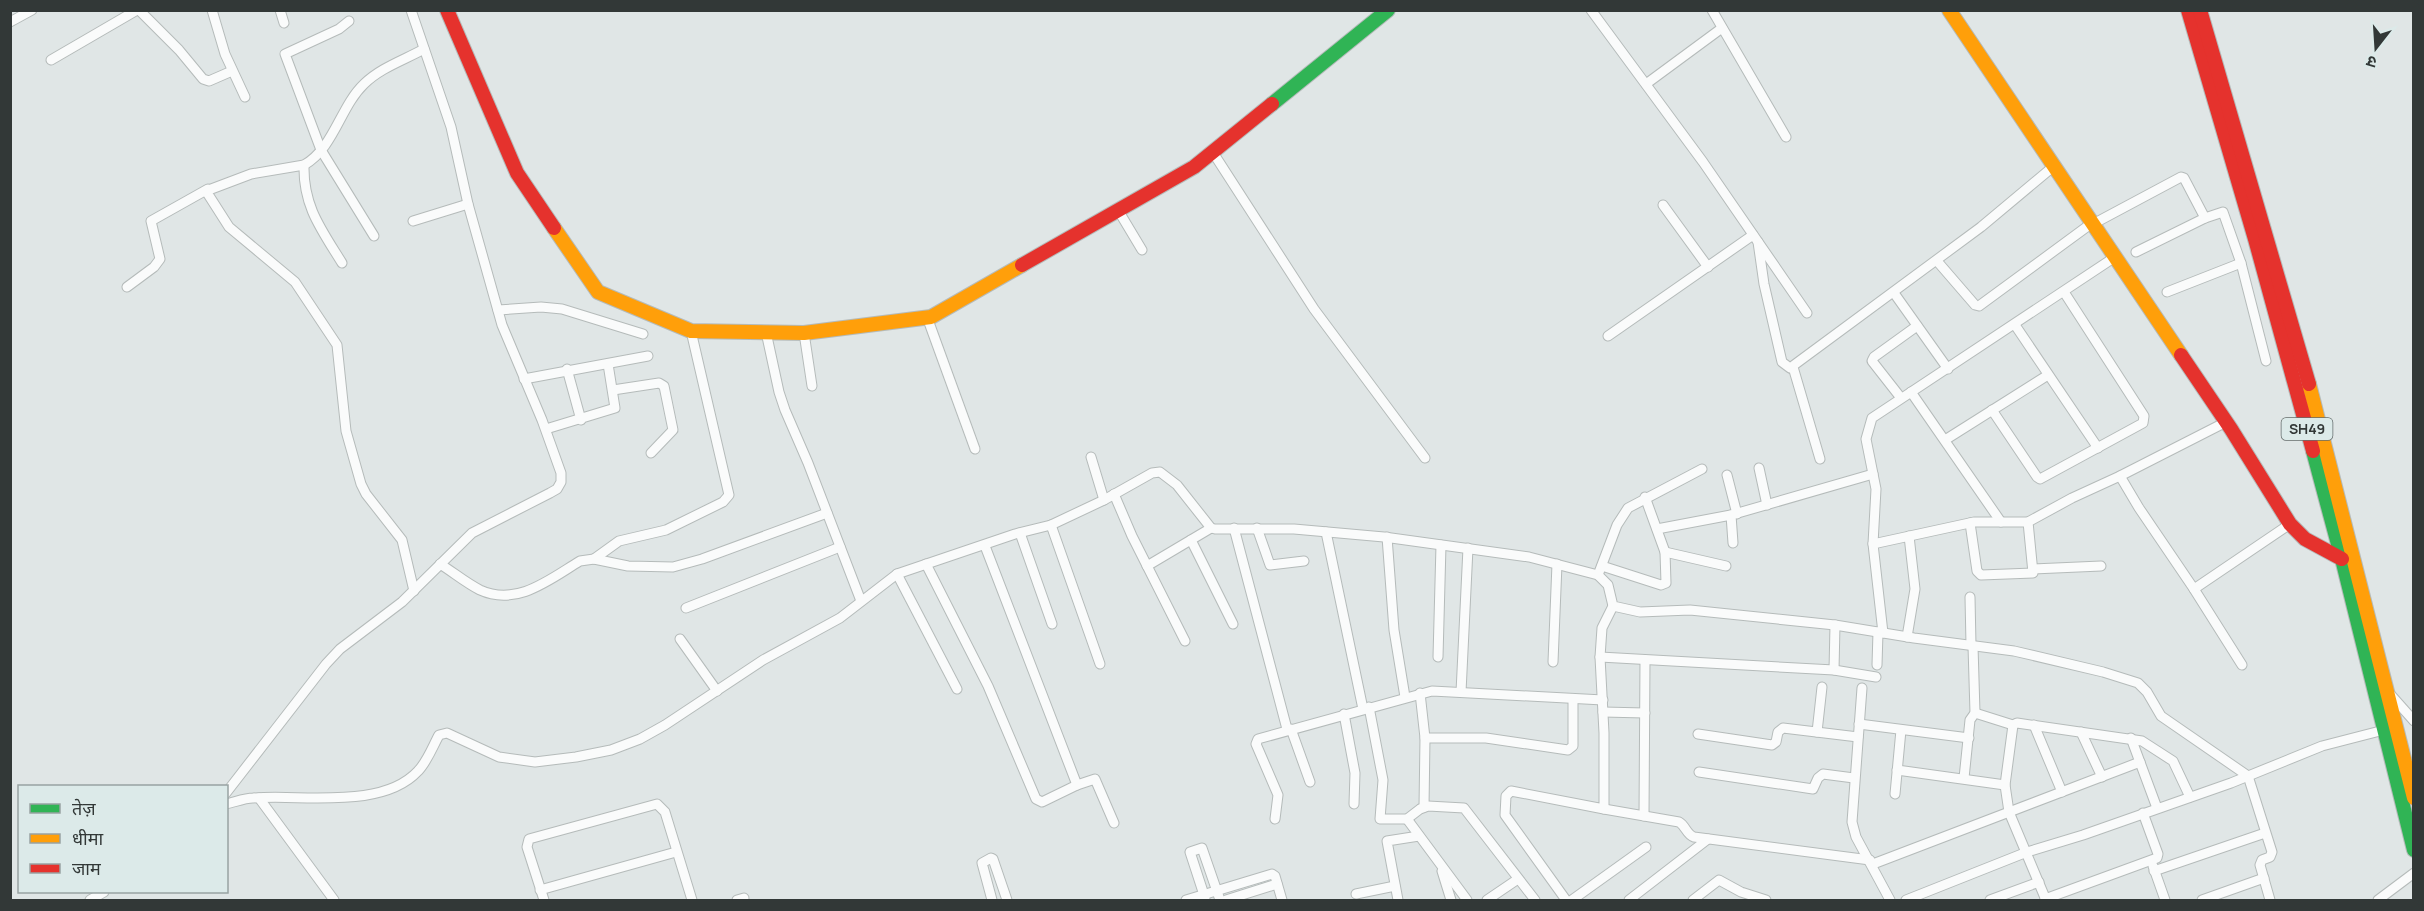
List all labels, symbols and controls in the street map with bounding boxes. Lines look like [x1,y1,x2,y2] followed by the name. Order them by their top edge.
[2346,18,2406,78] north arrow
[2363,50,2379,74] text: उ
[2282,418,2332,440] road number: SH49
[18,785,228,893] legend
[72,796,96,820] text: तेज़
[72,826,103,850] text: धीमा
[72,856,102,880] text: जाम

